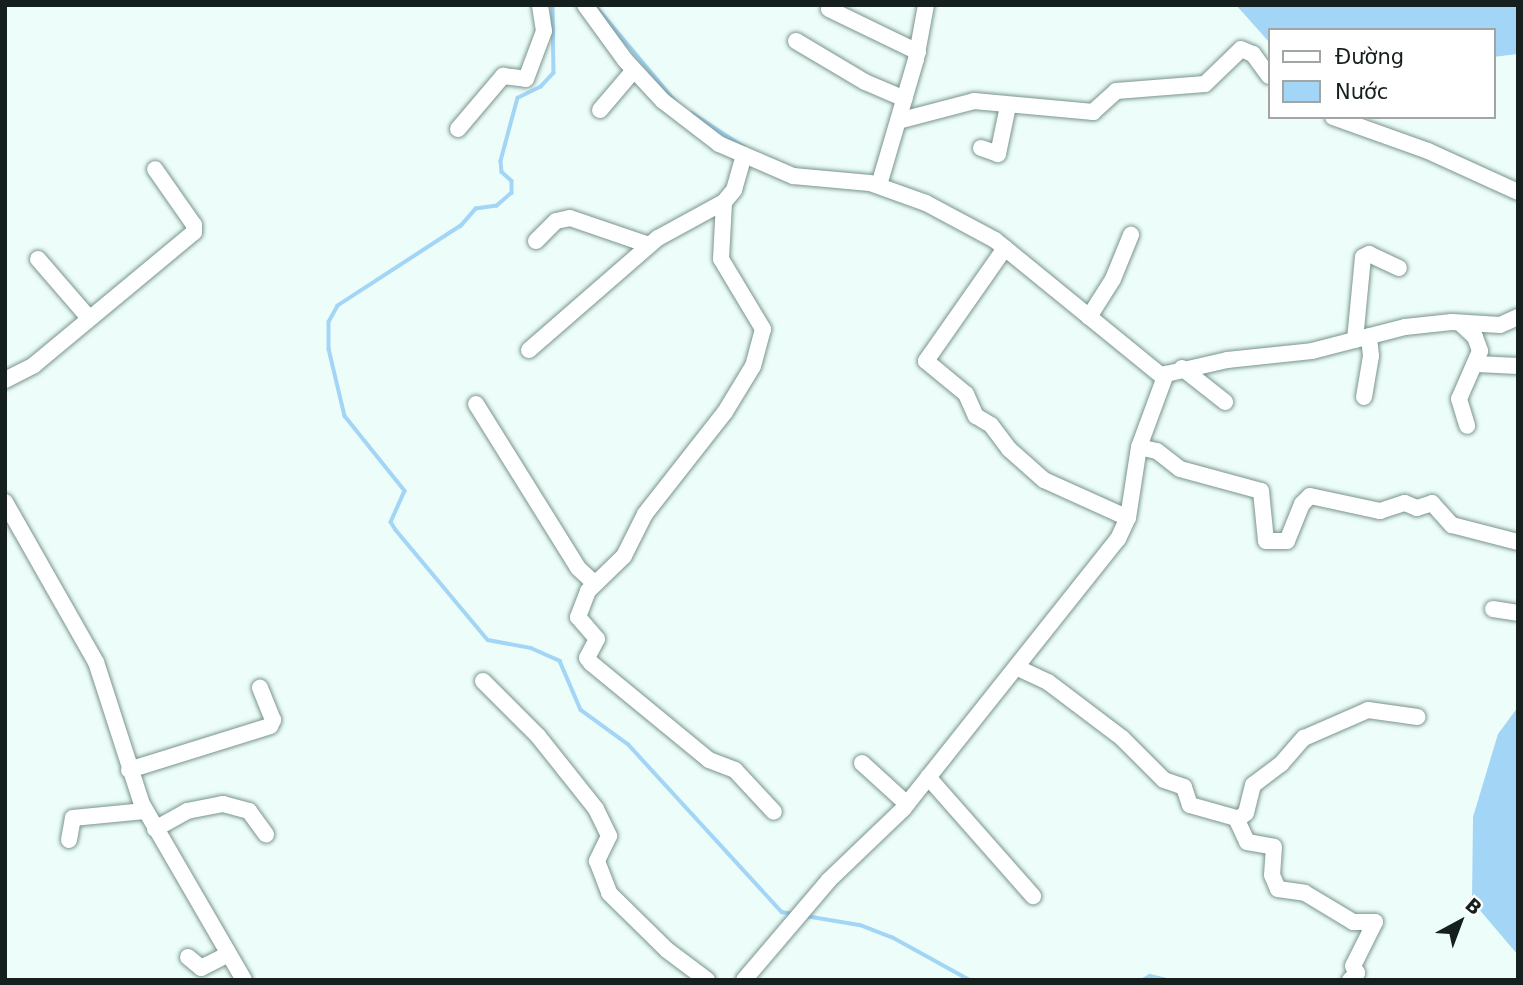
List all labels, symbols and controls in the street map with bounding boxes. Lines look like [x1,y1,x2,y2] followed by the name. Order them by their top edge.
[1268,28,1495,119] legend
[1335,45,1404,69] text: Đường
[1335,80,1388,104] text: Nước
[1425,887,1495,957] north arrow
[1461,893,1486,919] text: B

